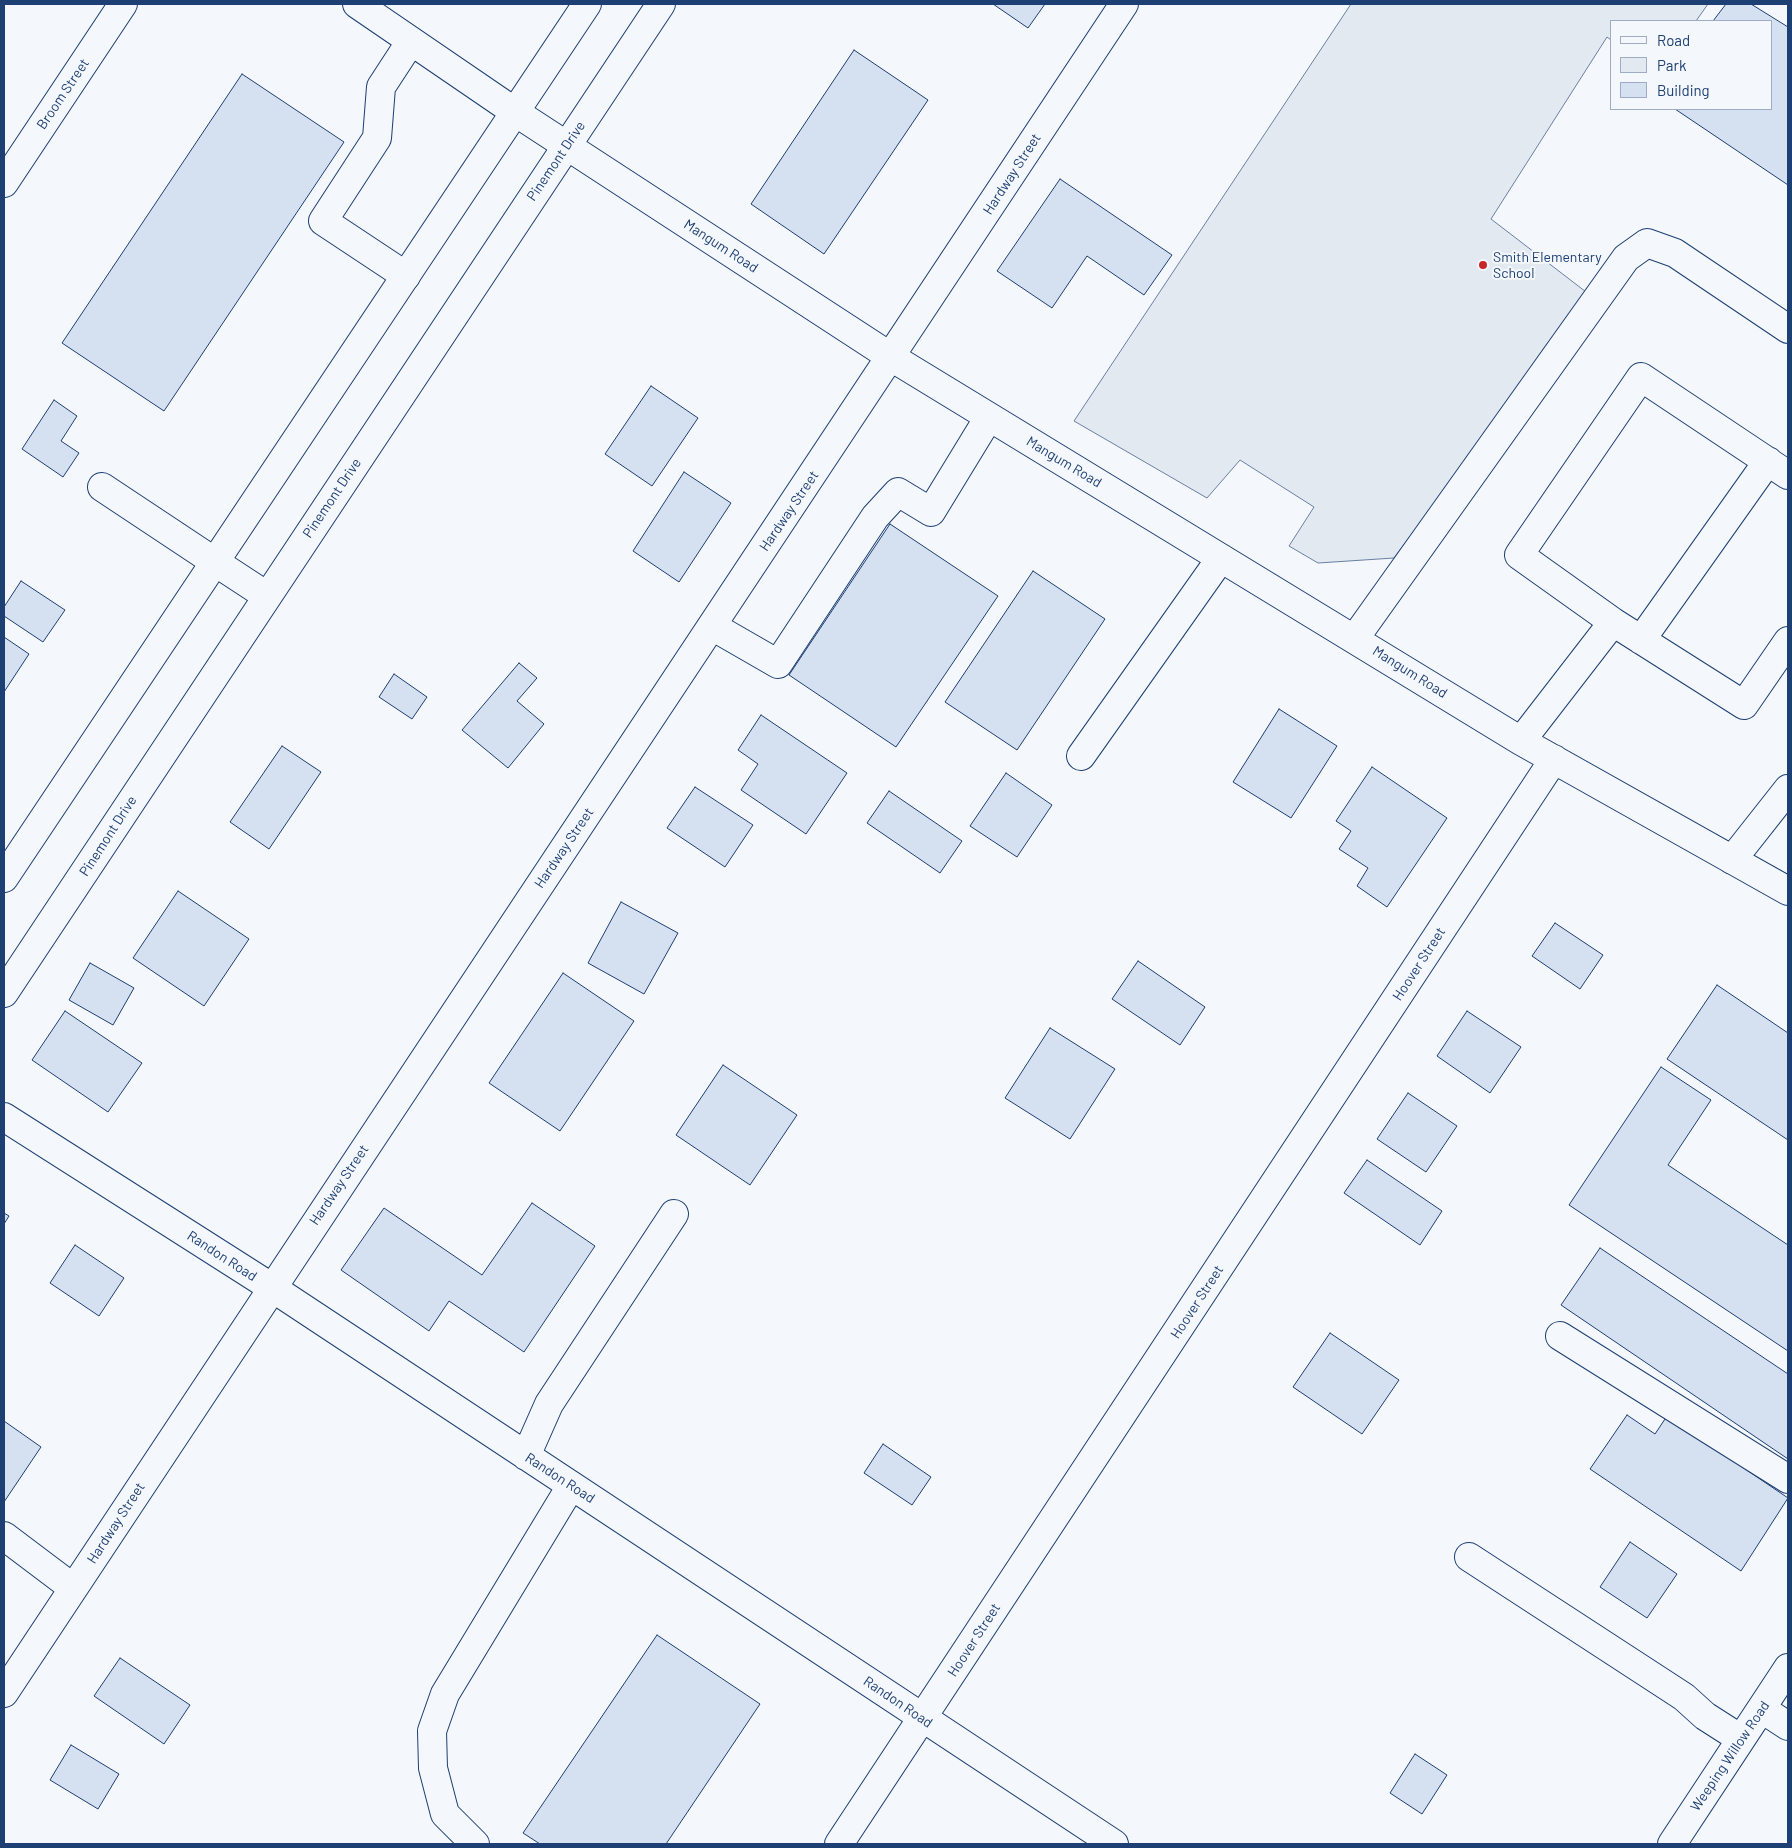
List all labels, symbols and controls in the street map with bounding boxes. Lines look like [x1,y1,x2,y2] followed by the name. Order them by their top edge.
[1610,20,1772,110] legend
[1657,31,1690,49] text: Road
[33,55,93,133] street label: Broom Street
[1657,56,1686,74] text: Park
[1657,81,1710,99] text: Building
[523,118,589,204] street label: Pinemont Drive
[980,130,1044,218] street label: Hardway Street
[681,216,761,276] street label: Mangum Road
[1493,249,1602,282] place label: Smith Elementary School
[1477,259,1489,271] marker: Smith Elementary School
[1023,433,1105,491] street label: Mangum Road
[299,455,365,541] street label: Pinemont Drive
[756,468,822,554] street label: Hardway Street
[1369,642,1451,702] street label: Mangum Road
[76,793,140,879] street label: Pinemont Drive
[531,805,597,891] street label: Hardway Street
[1389,924,1449,1004] street label: Hoover Street
[306,1142,372,1228] street label: Hardway Street
[184,1227,260,1285] street label: Randon Road
[1167,1262,1227,1342] street label: Hoover Street
[522,1449,598,1507] street label: Randon Road
[84,1479,148,1567] street label: Hardway Street
[944,1600,1004,1680] street label: Hoover Street
[860,1673,936,1731] street label: Randon Road
[1687,1698,1773,1814] street label: Weeping Willow Road

